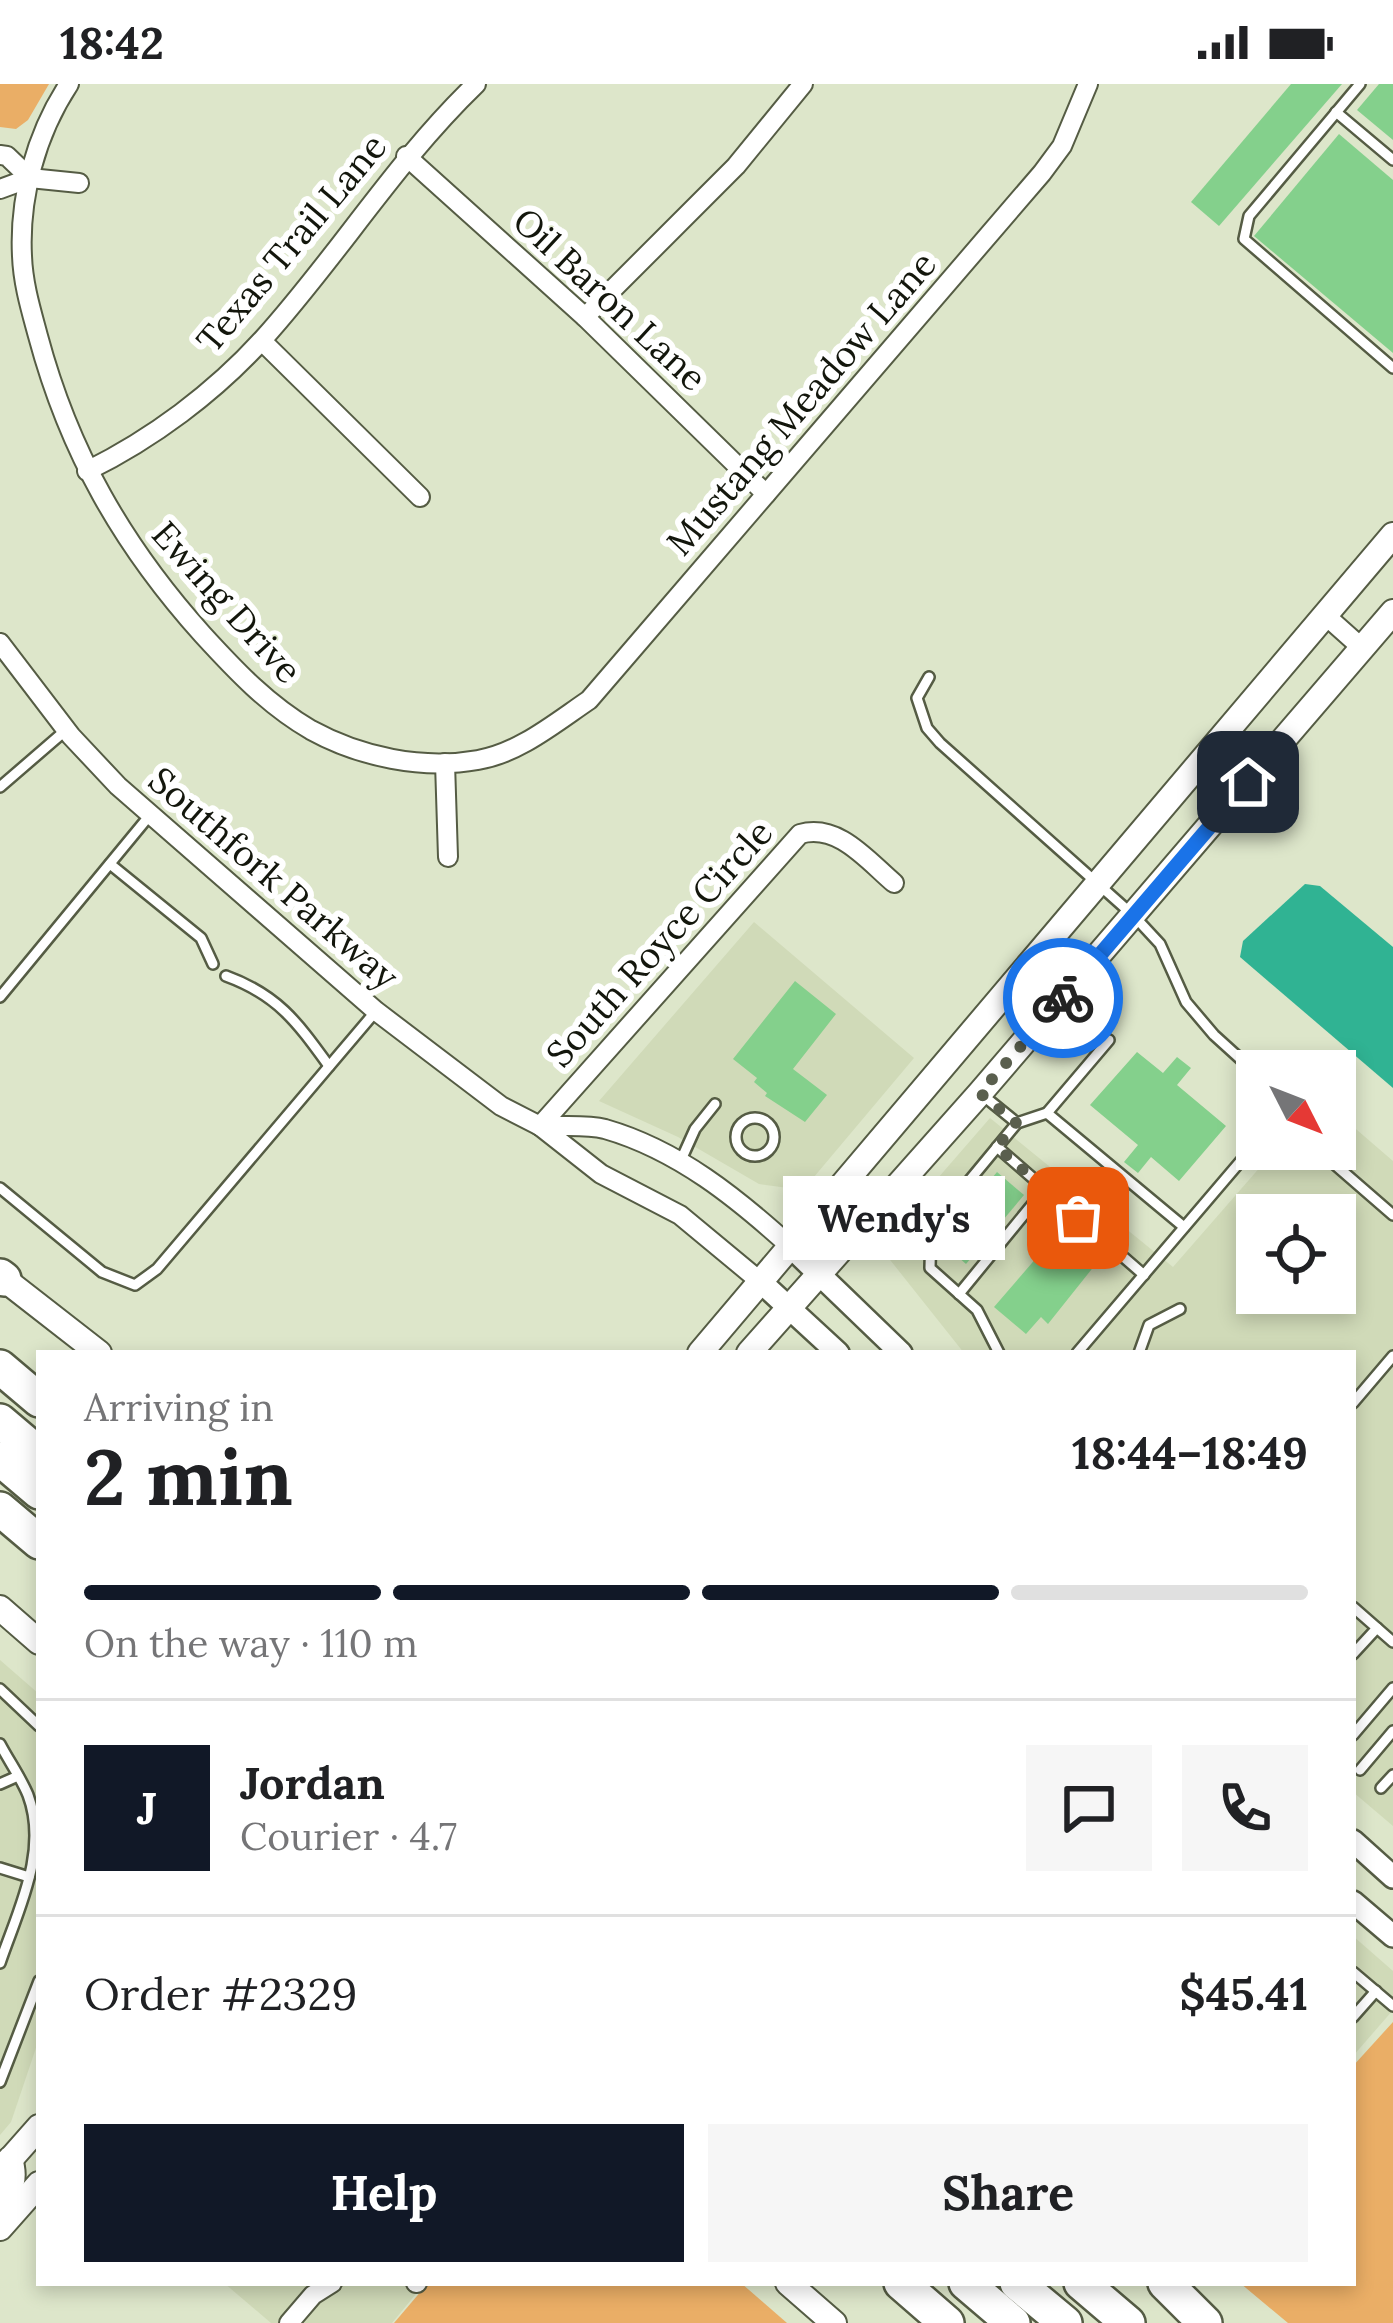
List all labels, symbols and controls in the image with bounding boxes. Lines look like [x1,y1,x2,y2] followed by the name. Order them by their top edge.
[60,14,164,71] text: 18:42
[186,124,396,362] street label: Texas Trail Lane
[504,198,716,400] street label: Oil Baron Lane
[656,242,946,564] street label: Mustang Meadow Lane
[142,511,312,693] street label: Ewing Drive
[1197,731,1299,833] pin
[1215,749,1281,815] icon: home
[140,757,408,999] street label: Southfork Parkway
[536,810,782,1076] street label: South Royce Circle
[1003,938,1123,1058] courier
[1030,965,1096,1031] icon: bike
[1236,1050,1356,1170] north arrow
[1236,1050,1356,1314] map controls
[1027,1167,1129,1269] pin
[784,1176,1006,1260] callout: Wendy's
[1045,1185,1111,1251] icon: bag
[817,1193,971,1243] text: Wendy's
[1236,1194,1356,1314] button: locate
[84,1382,274,1432] text: Arriving in
[1072,1424,1308,1481] text: 18:44–18:49
[84,1427,293,1526] text: 2 min
[84,1618,418,1668] text: On the way · 110 m
[1026,1745,1152,1871] button: chat
[1182,1745,1308,1871] button: phone
[240,1754,385,1811] text: Jordan
[137,1779,157,1836] text: J
[240,1811,457,1861] text: Courier · 4.7
[84,1965,358,2022] text: Order #2329
[1179,1965,1308,2022] text: $45.41
[84,2124,684,2262] button: Help
[708,2124,1308,2262] button: Share

